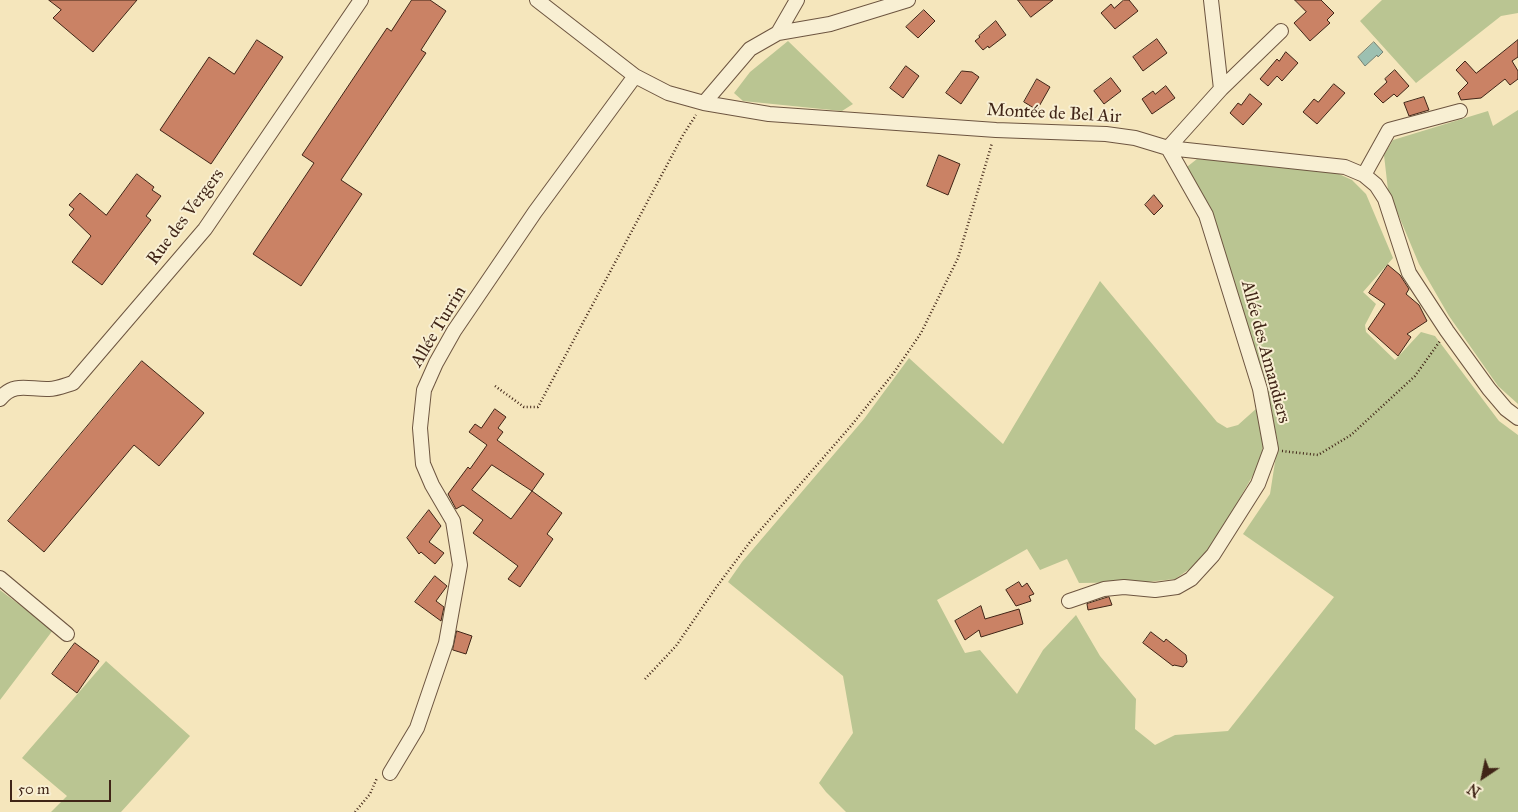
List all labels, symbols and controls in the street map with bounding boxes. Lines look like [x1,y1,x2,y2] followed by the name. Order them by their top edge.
[986,100,1122,128] street label: Montée de Bel Air
[143,165,229,269] street label: Rue des Vergers
[1236,278,1294,426] street label: Allée des Amandiers
[406,283,472,371] street label: Allée Turrin
[1458,752,1508,802] north arrow
[12,770,114,802] scale bar
[1465,779,1484,800] text: N
[18,780,50,798] text: 50 m

